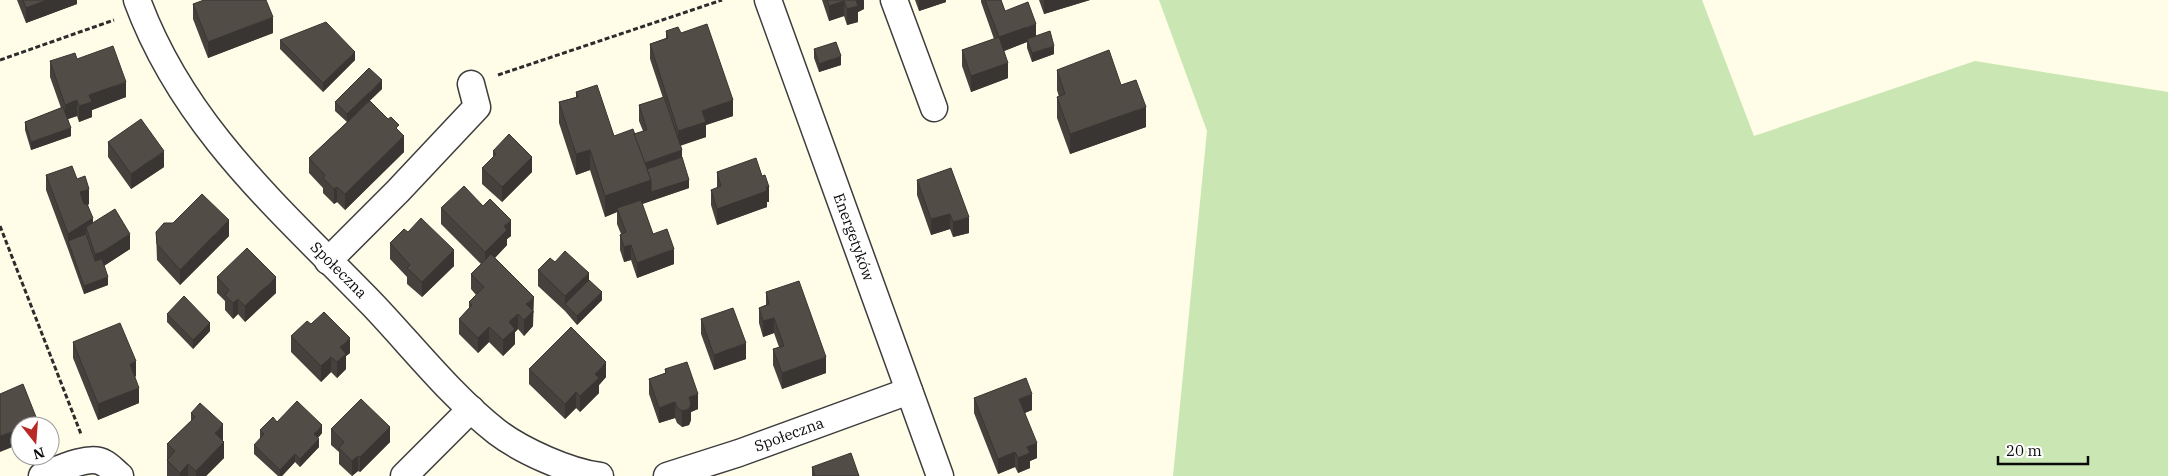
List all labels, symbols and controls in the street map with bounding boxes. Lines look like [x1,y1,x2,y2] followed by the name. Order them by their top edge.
[830,190,879,284] street label: Energetyków
[307,237,371,302] street label: Społeczna
[752,413,826,456] street label: Społeczna
[10,416,60,466] north arrow
[1998,434,2088,466] scale bar
[2006,441,2042,460] text: 20 m
[31,443,47,464] text: N

